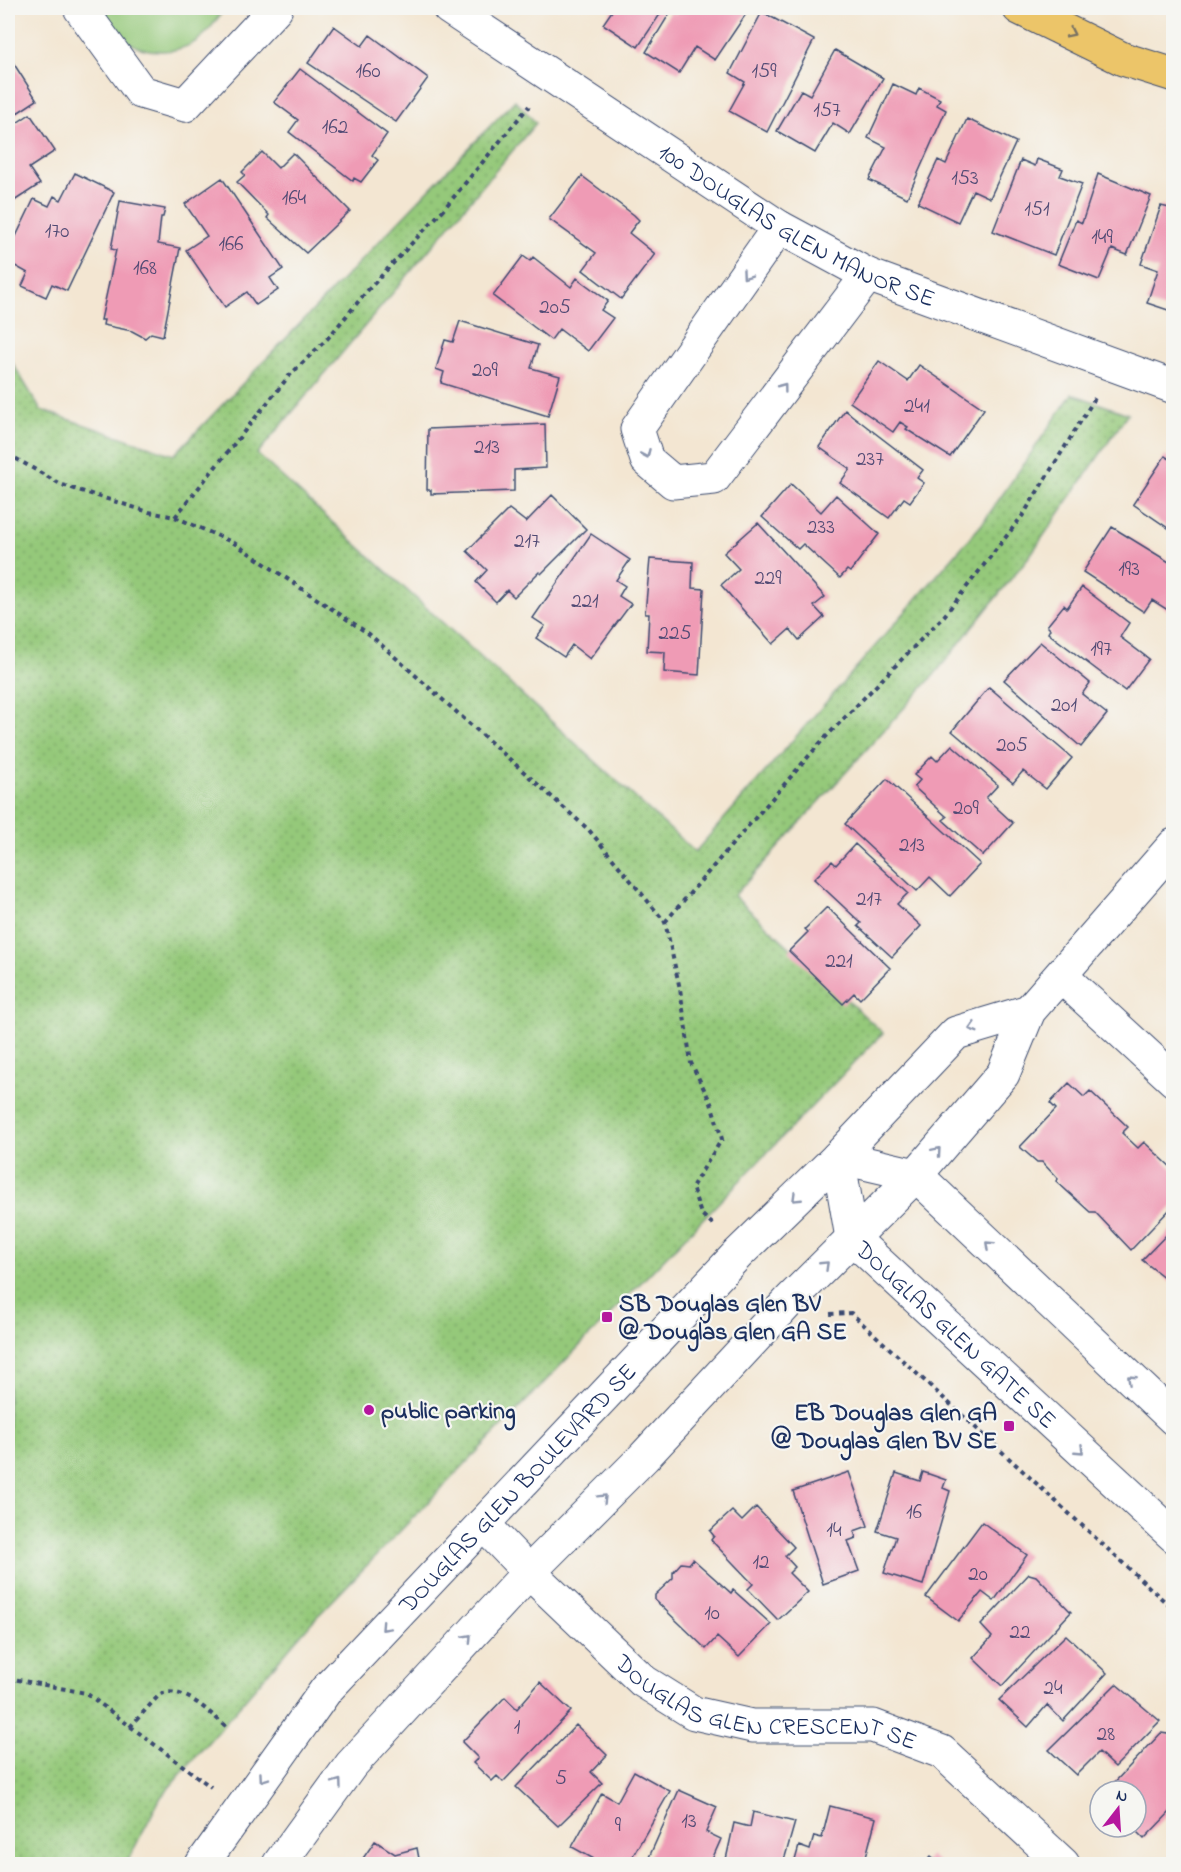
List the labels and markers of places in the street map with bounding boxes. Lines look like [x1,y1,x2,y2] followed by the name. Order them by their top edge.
[619,1288,847,1352] place label: SB Douglas Glen BV @ Douglas Glen GA SE
[600,1310,614,1324] marker: SB Douglas Glen BV @ Douglas Glen GA SE
[381,1395,516,1431] place label: public parking
[772,1397,997,1461] place label: EB Douglas Glen GA @ Douglas Glen BV SE
[362,1403,376,1417] marker: public parking
[1002,1419,1016,1433] marker: EB Douglas Glen GA @ Douglas Glen BV SE

